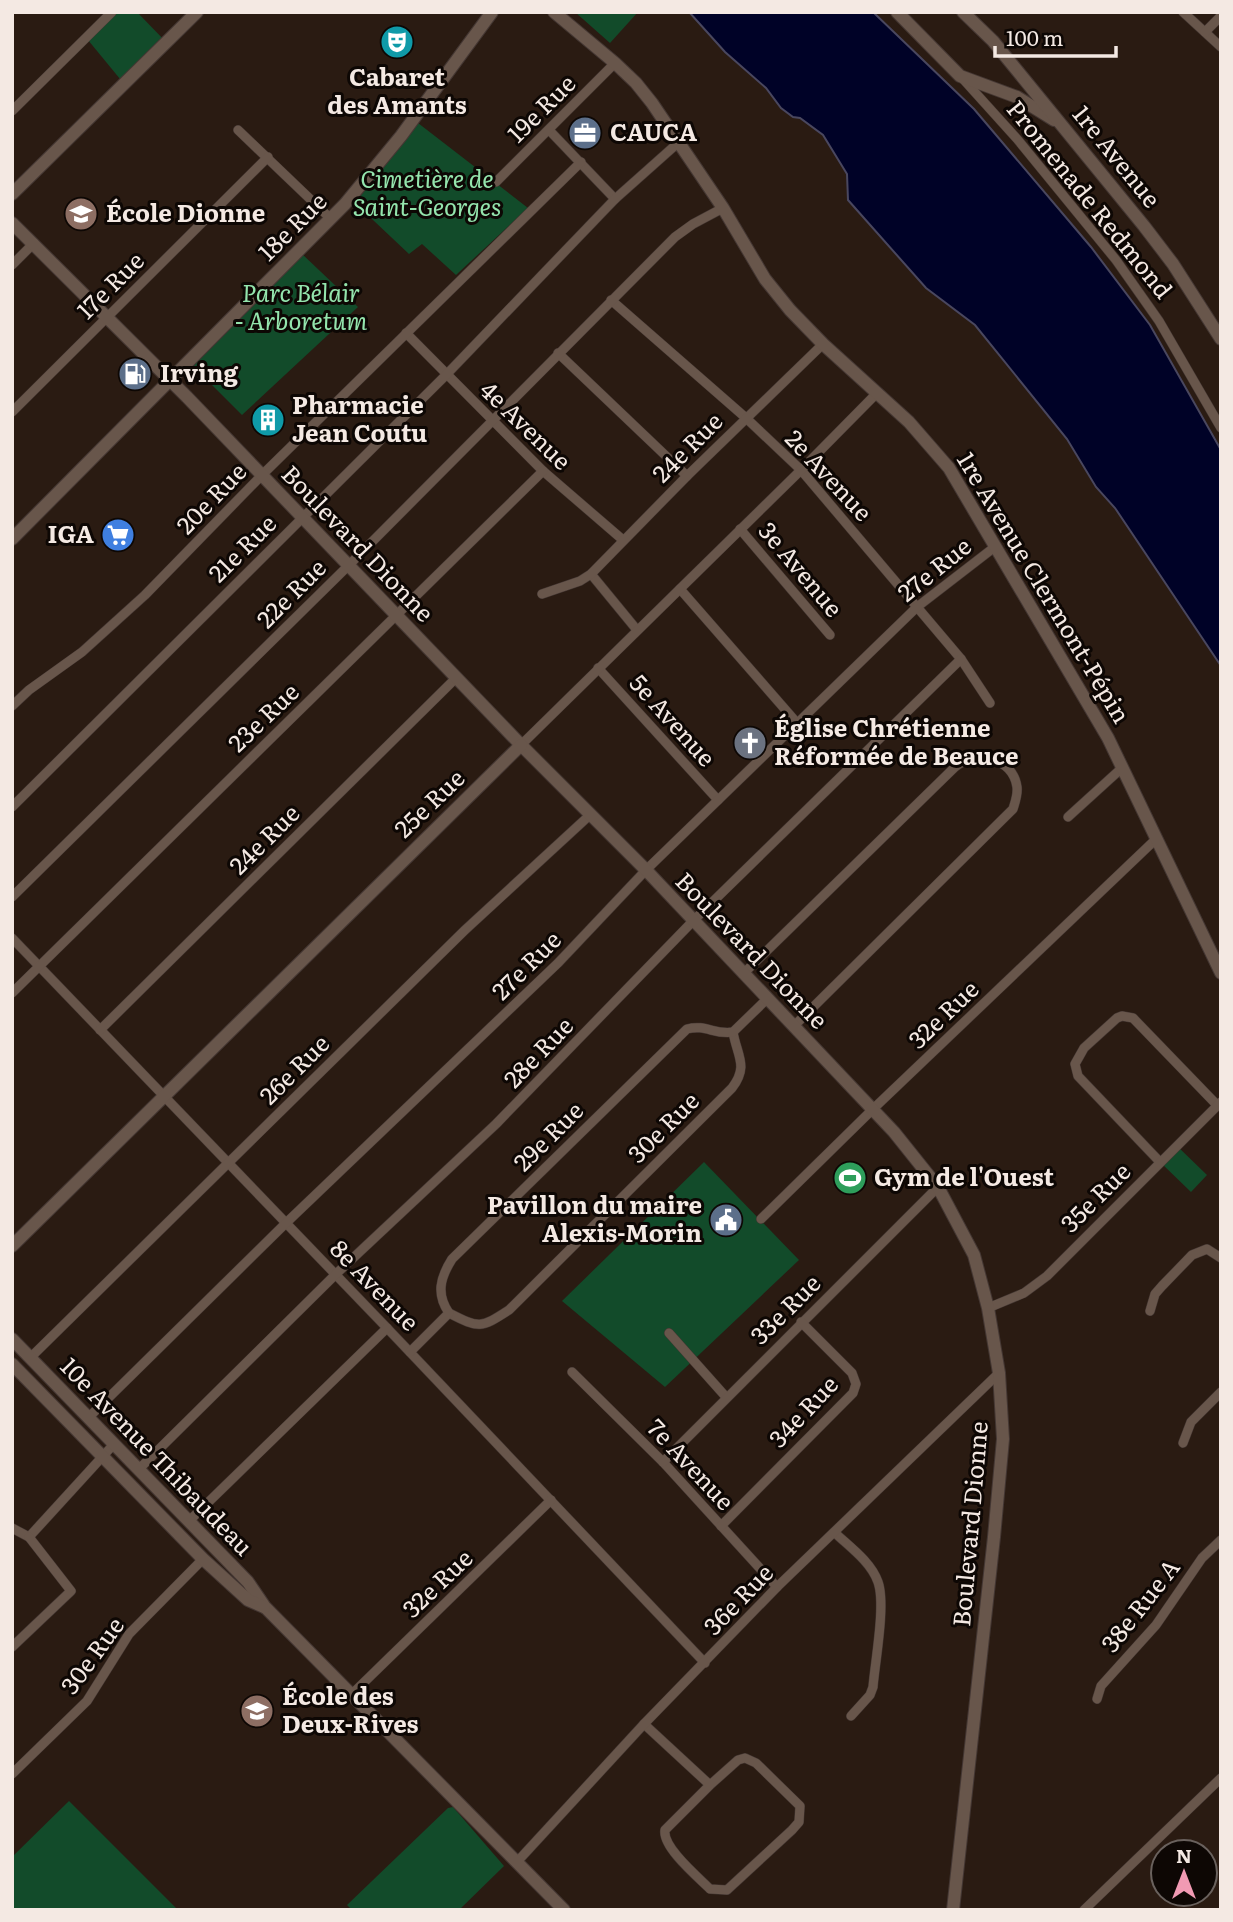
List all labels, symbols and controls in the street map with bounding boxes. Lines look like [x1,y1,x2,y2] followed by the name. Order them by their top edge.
[995,14,1116,58] scale bar
[1006,21,1063,52] text: 100 m
[378,23,416,61] theatre icon: Cabaret des Amants
[327,58,467,121] place label: Cabaret des Amants
[498,65,582,149] street label: 19e Rue
[1000,92,1182,305] street label: Promenade Redmond
[1066,97,1170,214] street label: 1re Avenue
[610,113,697,148] place label: CAUCA
[566,114,604,152] office icon: CAUCA
[353,160,501,223] park label: Cimetière de Saint-Georges
[249,183,333,267] street label: 18e Rue
[106,194,265,229] place label: École Dionne
[62,195,100,233] school or university icon: École Dionne
[68,243,151,326] street label: 17e Rue
[235,274,367,337] park label: Parc Bélair - Arboretum
[160,354,238,389] place label: Irving
[116,355,154,393] fuel station icon: Irving
[473,372,580,477] street label: 4e Avenue
[292,386,427,449] place label: Pharmacie Jean Coutu
[249,401,287,439] building icon: Pharmacie Jean Coutu
[643,403,729,489] street label: 24e Rue
[778,421,881,528] street label: 2e Avenue
[950,445,1140,729] street label: 1re Avenue Clermont-Pépin
[167,454,253,541] street label: 20e Rue
[275,456,443,629] street label: Boulevard Dionne
[199,505,283,589] street label: 21e Rue
[752,513,852,624] street label: 3e Avenue
[47,515,94,550] place label: IGA
[99,516,137,554] supermarket icon: IGA
[889,528,978,609] street label: 27e Rue
[248,550,333,635] street label: 22e Rue
[623,665,725,773] street label: 5e Avenue
[219,674,306,759] street label: 23e Rue
[774,709,1019,772] place label: Église Chrétienne Réformée de Beauce
[731,724,769,762] church icon: Église Chrétienne Réformée de Beauce
[385,760,471,845] street label: 25e Rue
[220,795,306,881] street label: 24e Rue
[669,863,837,1036] street label: Boulevard Dionne
[483,922,568,1007] street label: 27e Rue
[899,971,985,1056] street label: 32e Rue
[495,1008,580,1095] street label: 28e Rue
[250,1025,336,1111] street label: 26e Rue
[619,1083,706,1170] street label: 30e Rue
[504,1092,590,1178] street label: 29e Rue
[1051,1153,1137,1239] street label: 35e Rue
[874,1158,1054,1193] place label: Gym de l'Ouest
[831,1159,869,1197] sports icon: Gym de l'Ouest
[487,1186,702,1249] place label: Pavillon du maire Alexis-Morin
[707,1201,745,1239] public building icon: Pavillon du maire Alexis-Morin
[323,1231,428,1338] street label: 8e Avenue
[741,1265,827,1351] street label: 33e Rue
[54,1348,262,1562] street label: 10e Avenue Thibaudeau
[760,1366,845,1454] street label: 34e Rue
[640,1410,743,1517] street label: 7e Avenue
[942,1420,995,1628] street label: Boulevard Dionne
[393,1540,479,1625] street label: 32e Rue
[1091,1550,1187,1659] street label: 38e Rue A
[694,1555,780,1642] street label: 36e Rue
[51,1609,131,1700] street label: 30e Rue
[282,1677,419,1740] place label: École des Deux-Rives
[238,1692,276,1730] school or university icon: École des Deux-Rives
[1149,1838,1219,1908] north arrow
[1176,1841,1192,1869] text: N

